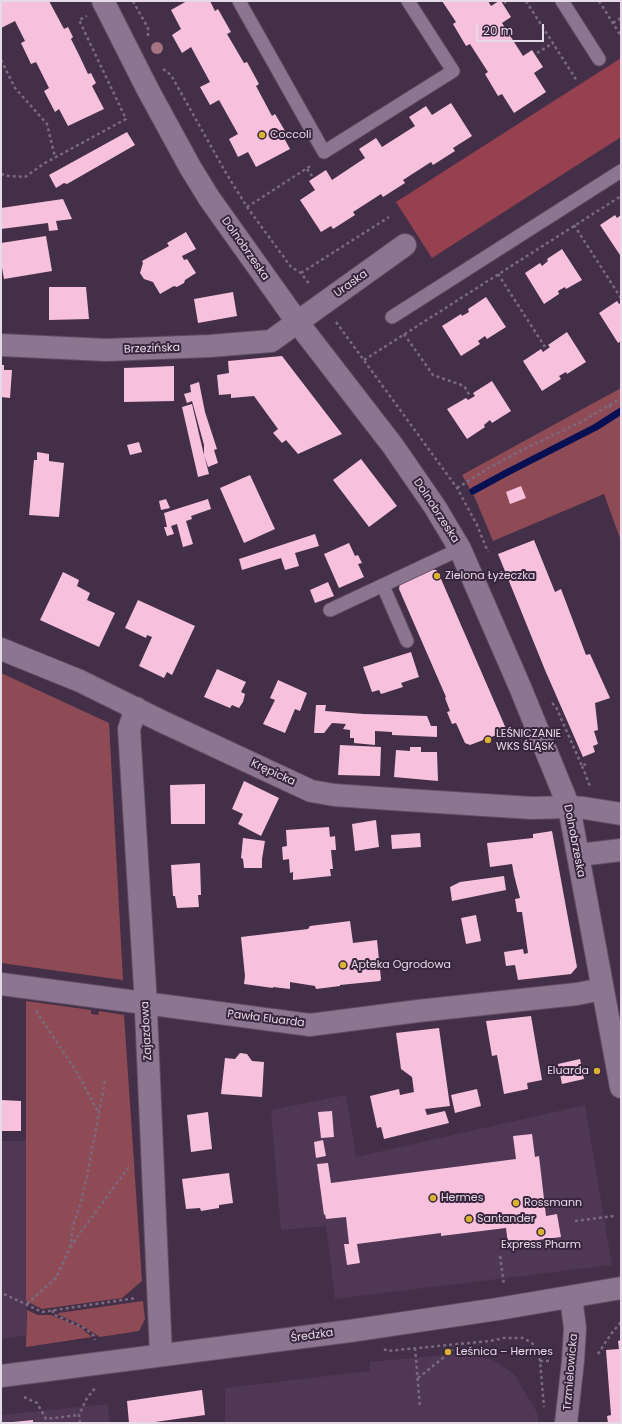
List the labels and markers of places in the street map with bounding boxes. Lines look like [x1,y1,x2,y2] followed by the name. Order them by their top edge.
[270,128,311,142] place label: Coccoli
[257,130,267,140] marker: Coccoli
[445,569,535,583] place label: Zielona Łyżeczka
[432,571,442,581] marker: Zielona Łyżeczka
[496,727,561,753] place label: LEŚNICZANIE WKS ŚLĄSK
[483,735,493,745] marker: LEŚNICZANIE WKS ŚLĄSK
[351,958,451,972] place label: Apteka Ogrodowa
[338,960,348,970] marker: Apteka Ogrodowa
[547,1064,589,1078] place label: Eluarda
[592,1066,602,1076] marker: Eluarda
[441,1191,483,1205] place label: Hermes
[428,1193,438,1203] marker: Hermes
[524,1196,582,1210] place label: Rossmann
[511,1198,521,1208] marker: Rossmann
[477,1212,535,1226] place label: Santander
[464,1214,474,1224] marker: Santander
[536,1227,546,1237] marker: Express Pharm
[501,1238,581,1252] place label: Express Pharm
[456,1345,553,1359] place label: Leśnica – Hermes
[443,1347,453,1357] marker: Leśnica – Hermes

